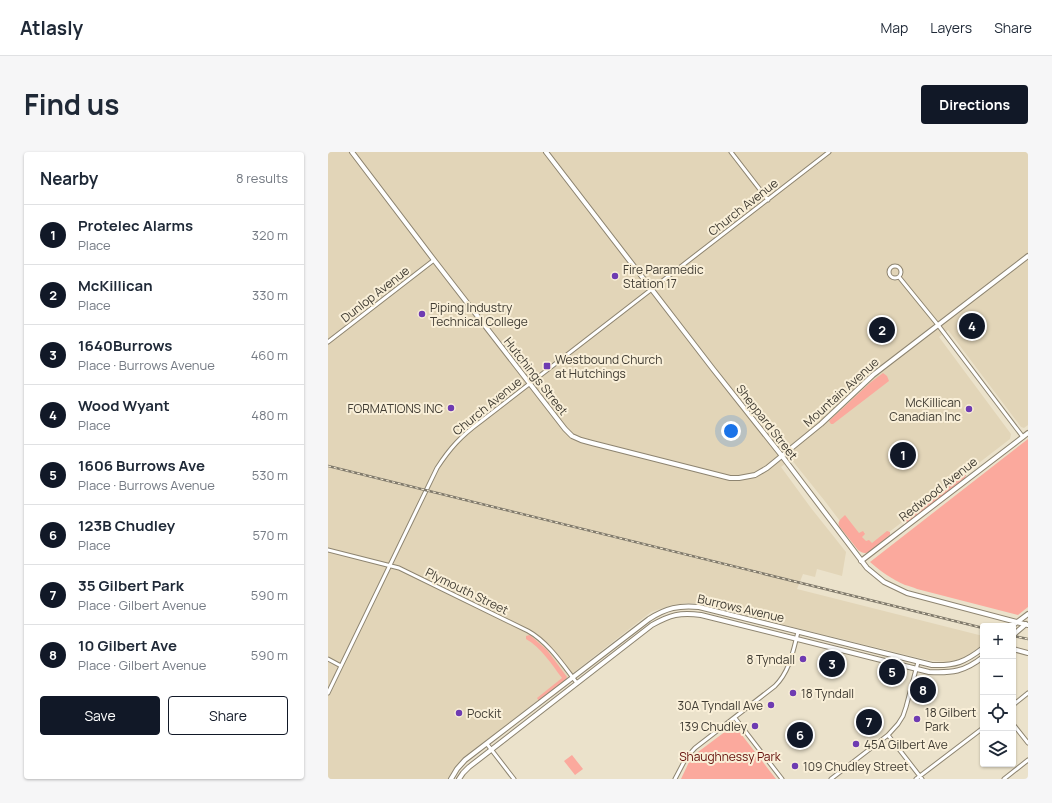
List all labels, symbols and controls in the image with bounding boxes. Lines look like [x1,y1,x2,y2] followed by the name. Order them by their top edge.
[20,15,83,41] text: Atlasly
[880,18,908,37] text: Map
[930,18,972,37] text: Layers
[994,18,1032,37] text: Share
[24,85,119,123] text: Find us
[921,85,1028,124] button: Directions
[40,167,98,190] text: Nearby
[236,169,288,187] text: 8 results
[705,174,781,240] street label: Church Avenue
[78,215,193,236] text: Protelec Alarms
[50,226,56,244] text: 1
[252,226,288,244] text: 320 m
[78,236,111,254] text: Place
[623,261,704,292] place label: Fire Paramedic Station 17
[337,262,413,326] street label: Dunlop Avenue
[610,271,620,281] marker: Fire Paramedic Station 17
[78,275,153,296] text: McKillican
[49,286,57,304] text: 2
[252,286,288,304] text: 330 m
[78,296,111,314] text: Place
[430,299,528,330] place label: Piping Industry Technical College
[417,309,427,319] marker: Piping Industry Technical College
[959,311,985,341] pin: 4
[869,315,895,345] pin: 2
[500,333,572,419] street label: Hutchings Street
[78,335,172,356] text: 1640Burrows
[49,346,57,364] text: 3
[251,346,288,364] text: 460 m
[555,351,662,382] place label: Westbound Church at Hutchings
[800,353,882,431] street label: Mountain Avenue
[78,356,215,374] text: Place · Burrows Avenue
[542,361,552,371] marker: Westbound Church at Hutchings
[449,373,525,439] street label: Church Avenue
[732,381,802,463] street label: Sheppard Street
[889,394,961,425] place label: McKillican Canadian Inc
[78,395,170,416] text: Wood Wyant
[347,400,443,417] place label: FORMATIONS INC
[446,403,456,413] marker: FORMATIONS INC
[964,404,974,414] marker: McKillican Canadian Inc
[49,406,57,424] text: 4
[251,406,288,424] text: 480 m
[78,416,111,434] text: Place
[721,421,741,441] your location
[890,440,916,470] pin: 1
[895,453,981,525] street label: Redwood Avenue
[78,455,205,476] text: 1606 Burrows Ave
[49,466,57,484] text: 5
[252,466,288,484] text: 530 m
[78,476,215,494] text: Place · Burrows Avenue
[78,515,175,536] text: 123B Chudley
[49,526,57,544] text: 6
[252,526,288,544] text: 570 m
[78,536,111,554] text: Place
[423,564,511,619] street label: Plymouth Street
[78,575,184,596] text: 35 Gilbert Park
[50,586,56,604] text: 7
[251,586,288,604] text: 590 m
[696,590,786,626] street label: Burrows Avenue
[78,596,206,614] text: Place · Gilbert Avenue
[980,623,1016,767] map controls
[980,623,1016,659] button: +
[78,635,177,656] text: 10 Gilbert Ave
[49,646,57,664] text: 8
[251,646,288,664] text: 590 m
[819,649,845,679] pin: 3
[747,651,795,668] place label: 8 Tyndall
[798,654,808,664] marker: 8 Tyndall
[78,656,206,674] text: Place · Gilbert Avenue
[879,657,905,687] pin: 5
[980,659,1016,695] button: −
[910,675,936,705] pin: 8
[801,685,854,702] place label: 18 Tyndall
[788,688,798,698] marker: 18 Tyndall
[980,695,1016,731] button: locate
[40,696,160,735] button: Save
[168,696,288,735] button: Share
[678,697,763,714] place label: 30A Tyndall Ave
[766,700,776,710] marker: 30A Tyndall Ave
[925,704,977,735] place label: 18 Gilbert Park
[467,705,502,722] place label: Pockit
[856,707,882,737] pin: 7
[454,708,464,718] marker: Pockit
[912,714,922,724] marker: 18 Gilbert Park
[680,718,748,735] place label: 139 Chudley
[787,720,813,750] pin: 6
[750,721,760,731] marker: 139 Chudley
[980,731,1016,767] button: layers
[864,736,948,753] place label: 45A Gilbert Ave
[851,739,861,749] marker: 45A Gilbert Ave
[679,748,782,765] park label: Shaughnessy Park
[803,758,909,775] place label: 109 Chudley Street
[790,761,800,771] marker: 109 Chudley Street

